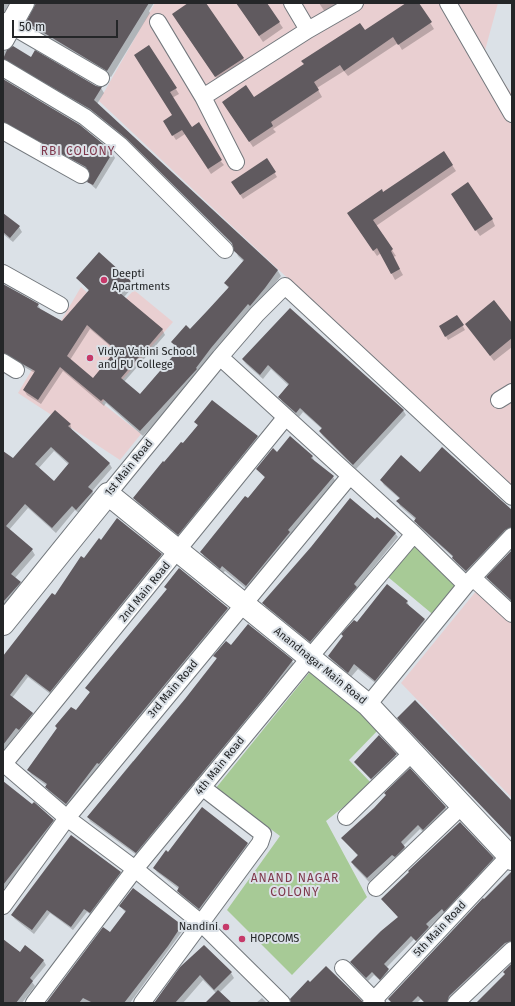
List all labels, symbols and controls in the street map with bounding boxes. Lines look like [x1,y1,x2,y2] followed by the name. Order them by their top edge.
[14,12,120,38] scale bar
[19,20,45,34] text: 50 m
[41,145,115,159] district label: RBI COLONY
[112,267,170,293] place label: Deepti Apartments
[99,275,109,285] marker: Deepti Apartments
[98,345,195,371] place label: Vidya Vahini School and PU College
[85,353,95,363] marker: Vidya Vahini School and PU College
[102,437,156,499] street label: 1st Main Road
[117,559,173,625] street label: 2nd Main Road
[271,625,369,707] street label: Anandnagar Main Road
[145,657,201,721] street label: 3rd Main Road
[192,734,248,798] street label: 4th Main Road
[251,872,339,900] district label: ANAND NAGAR COLONY
[411,898,469,960] street label: 5th Main Road
[179,920,218,934] place label: Nandini
[221,922,231,932] marker: Nandini
[250,932,299,946] place label: HOPCOMS
[237,934,247,944] marker: HOPCOMS

